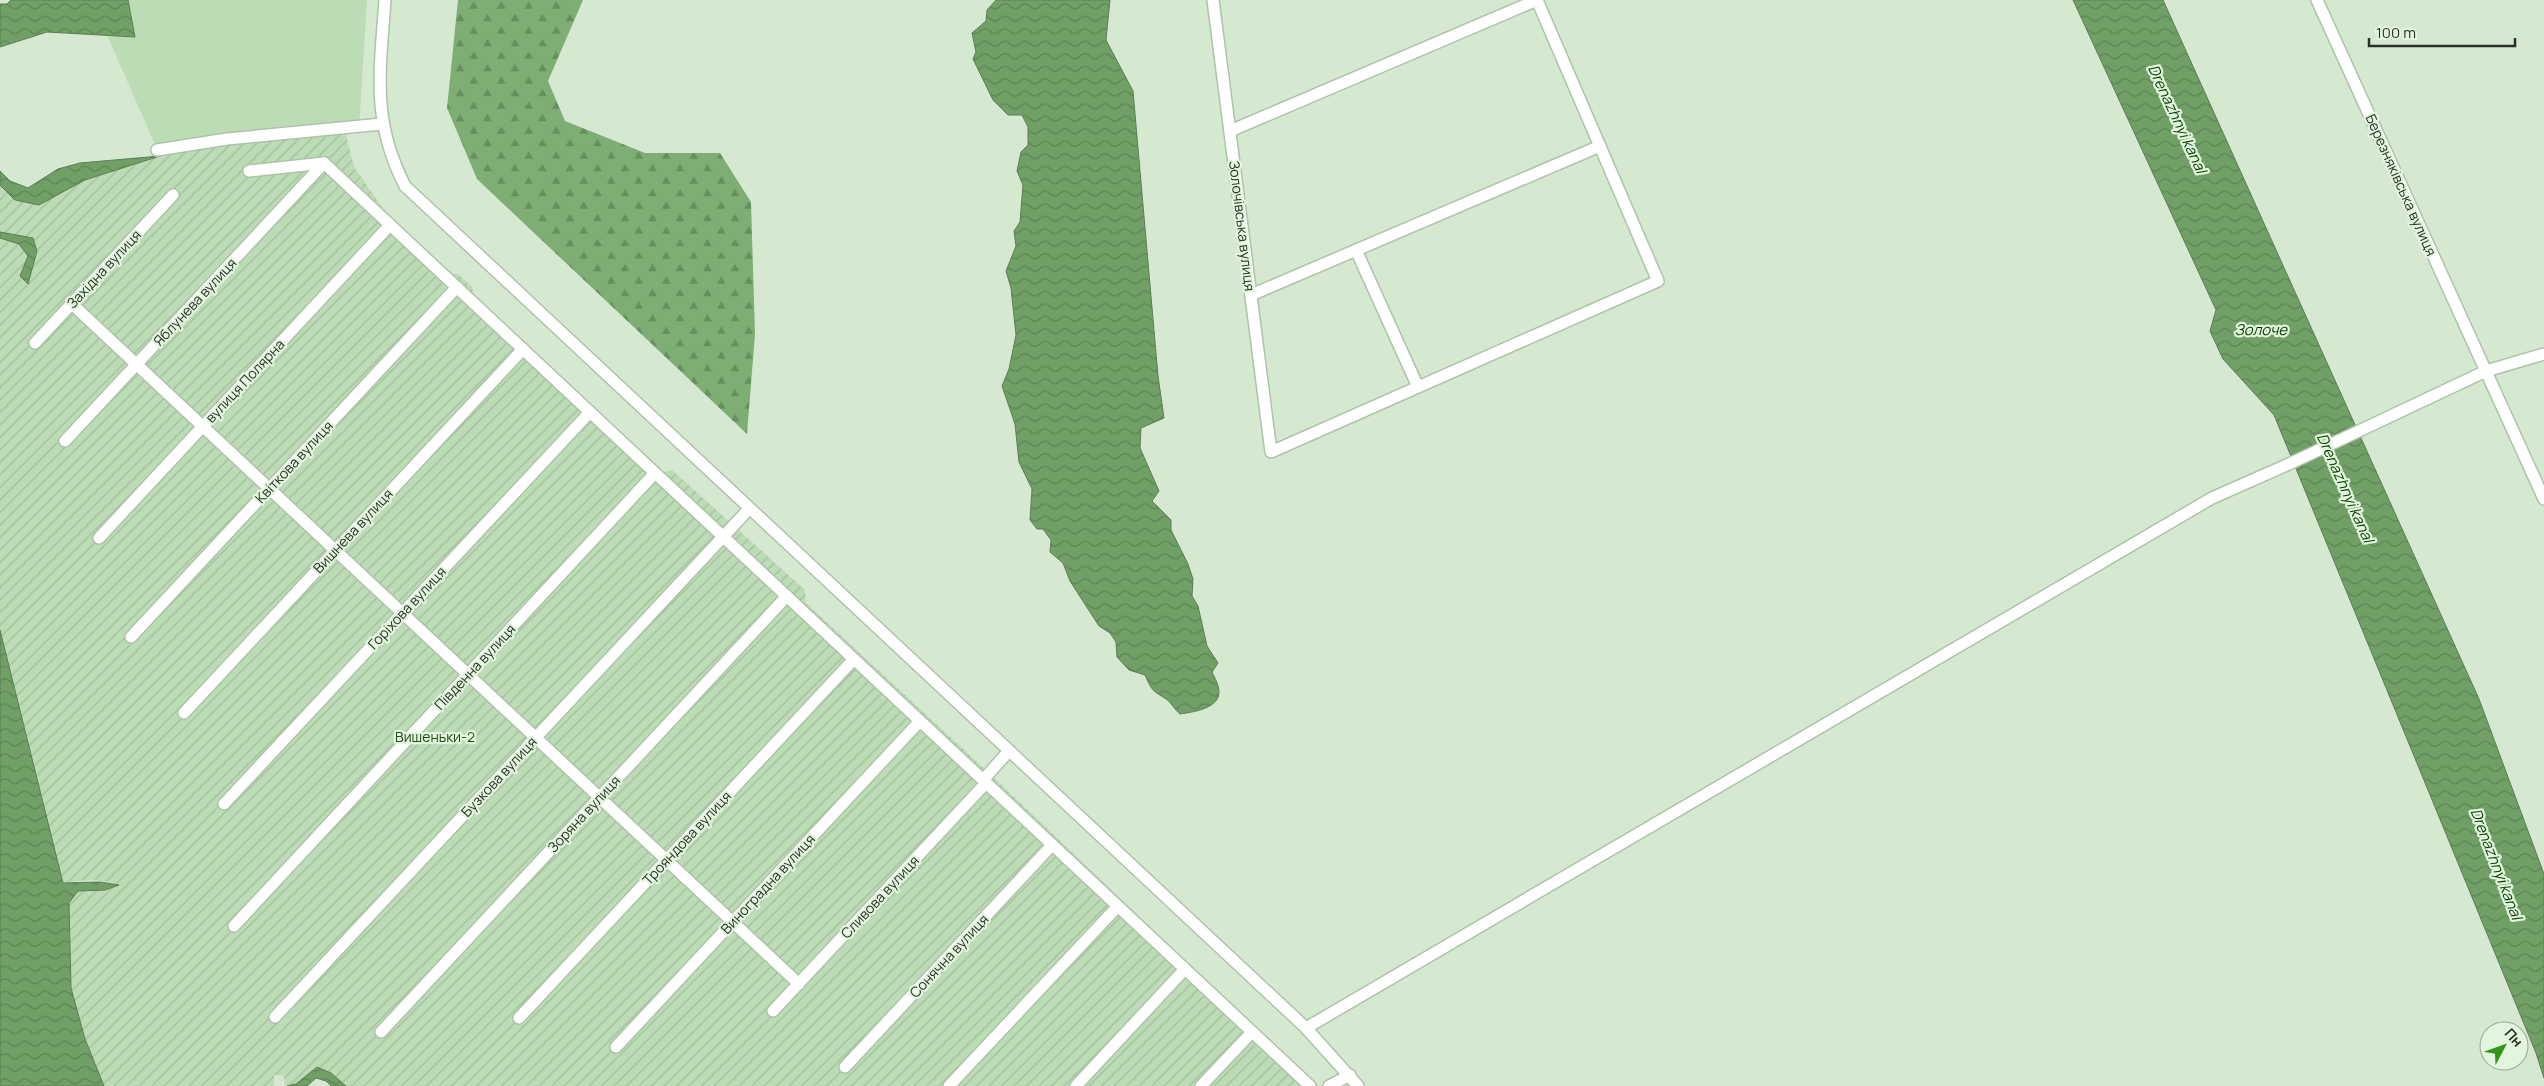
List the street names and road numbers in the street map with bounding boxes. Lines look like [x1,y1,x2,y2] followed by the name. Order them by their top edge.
[2362,111,2441,259] street label: Березняківська вулиця
[1225,160,1260,292] street label: Золочівська вулиця
[62,225,145,312] street label: Західна вулиця
[149,254,240,350] street label: Яблунева вулиця
[201,335,288,427] street label: вулиця Полярна
[250,416,337,507] street label: Квіткова вулиця
[309,484,397,577] street label: Вишнева вулиця
[363,562,450,653] street label: Горіхова вулиця
[430,620,519,714] street label: Південна вулиця
[457,732,541,821] street label: Бузкова вулиця
[543,771,624,856] street label: Зоряна вулиця
[638,787,735,889] street label: Трояндова вулиця
[716,830,819,938] street label: Виноградна вулиця
[836,851,923,942] street label: Сливова вулиця
[905,910,992,1002] street label: Сонячна вулиця

